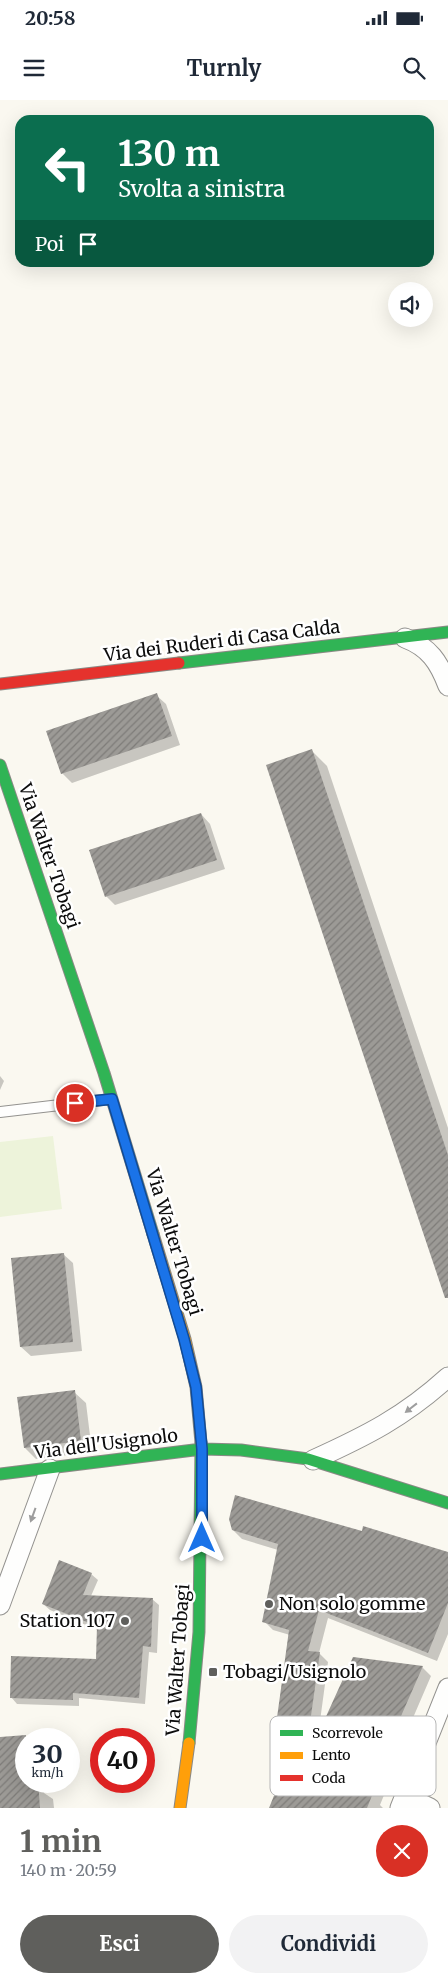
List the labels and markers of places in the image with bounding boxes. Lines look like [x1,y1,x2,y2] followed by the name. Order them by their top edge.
[54,1082,96,1124] pin
[279,1592,425,1615] place label: Non solo gomme
[263,1598,275,1610] marker: Non solo gomme
[19,1609,115,1632] place label: Station 107
[119,1615,131,1627] marker: Station 107
[223,1660,366,1683] place label: Tobagi/Usignolo
[207,1666,219,1678] marker: Tobagi/Usignolo

